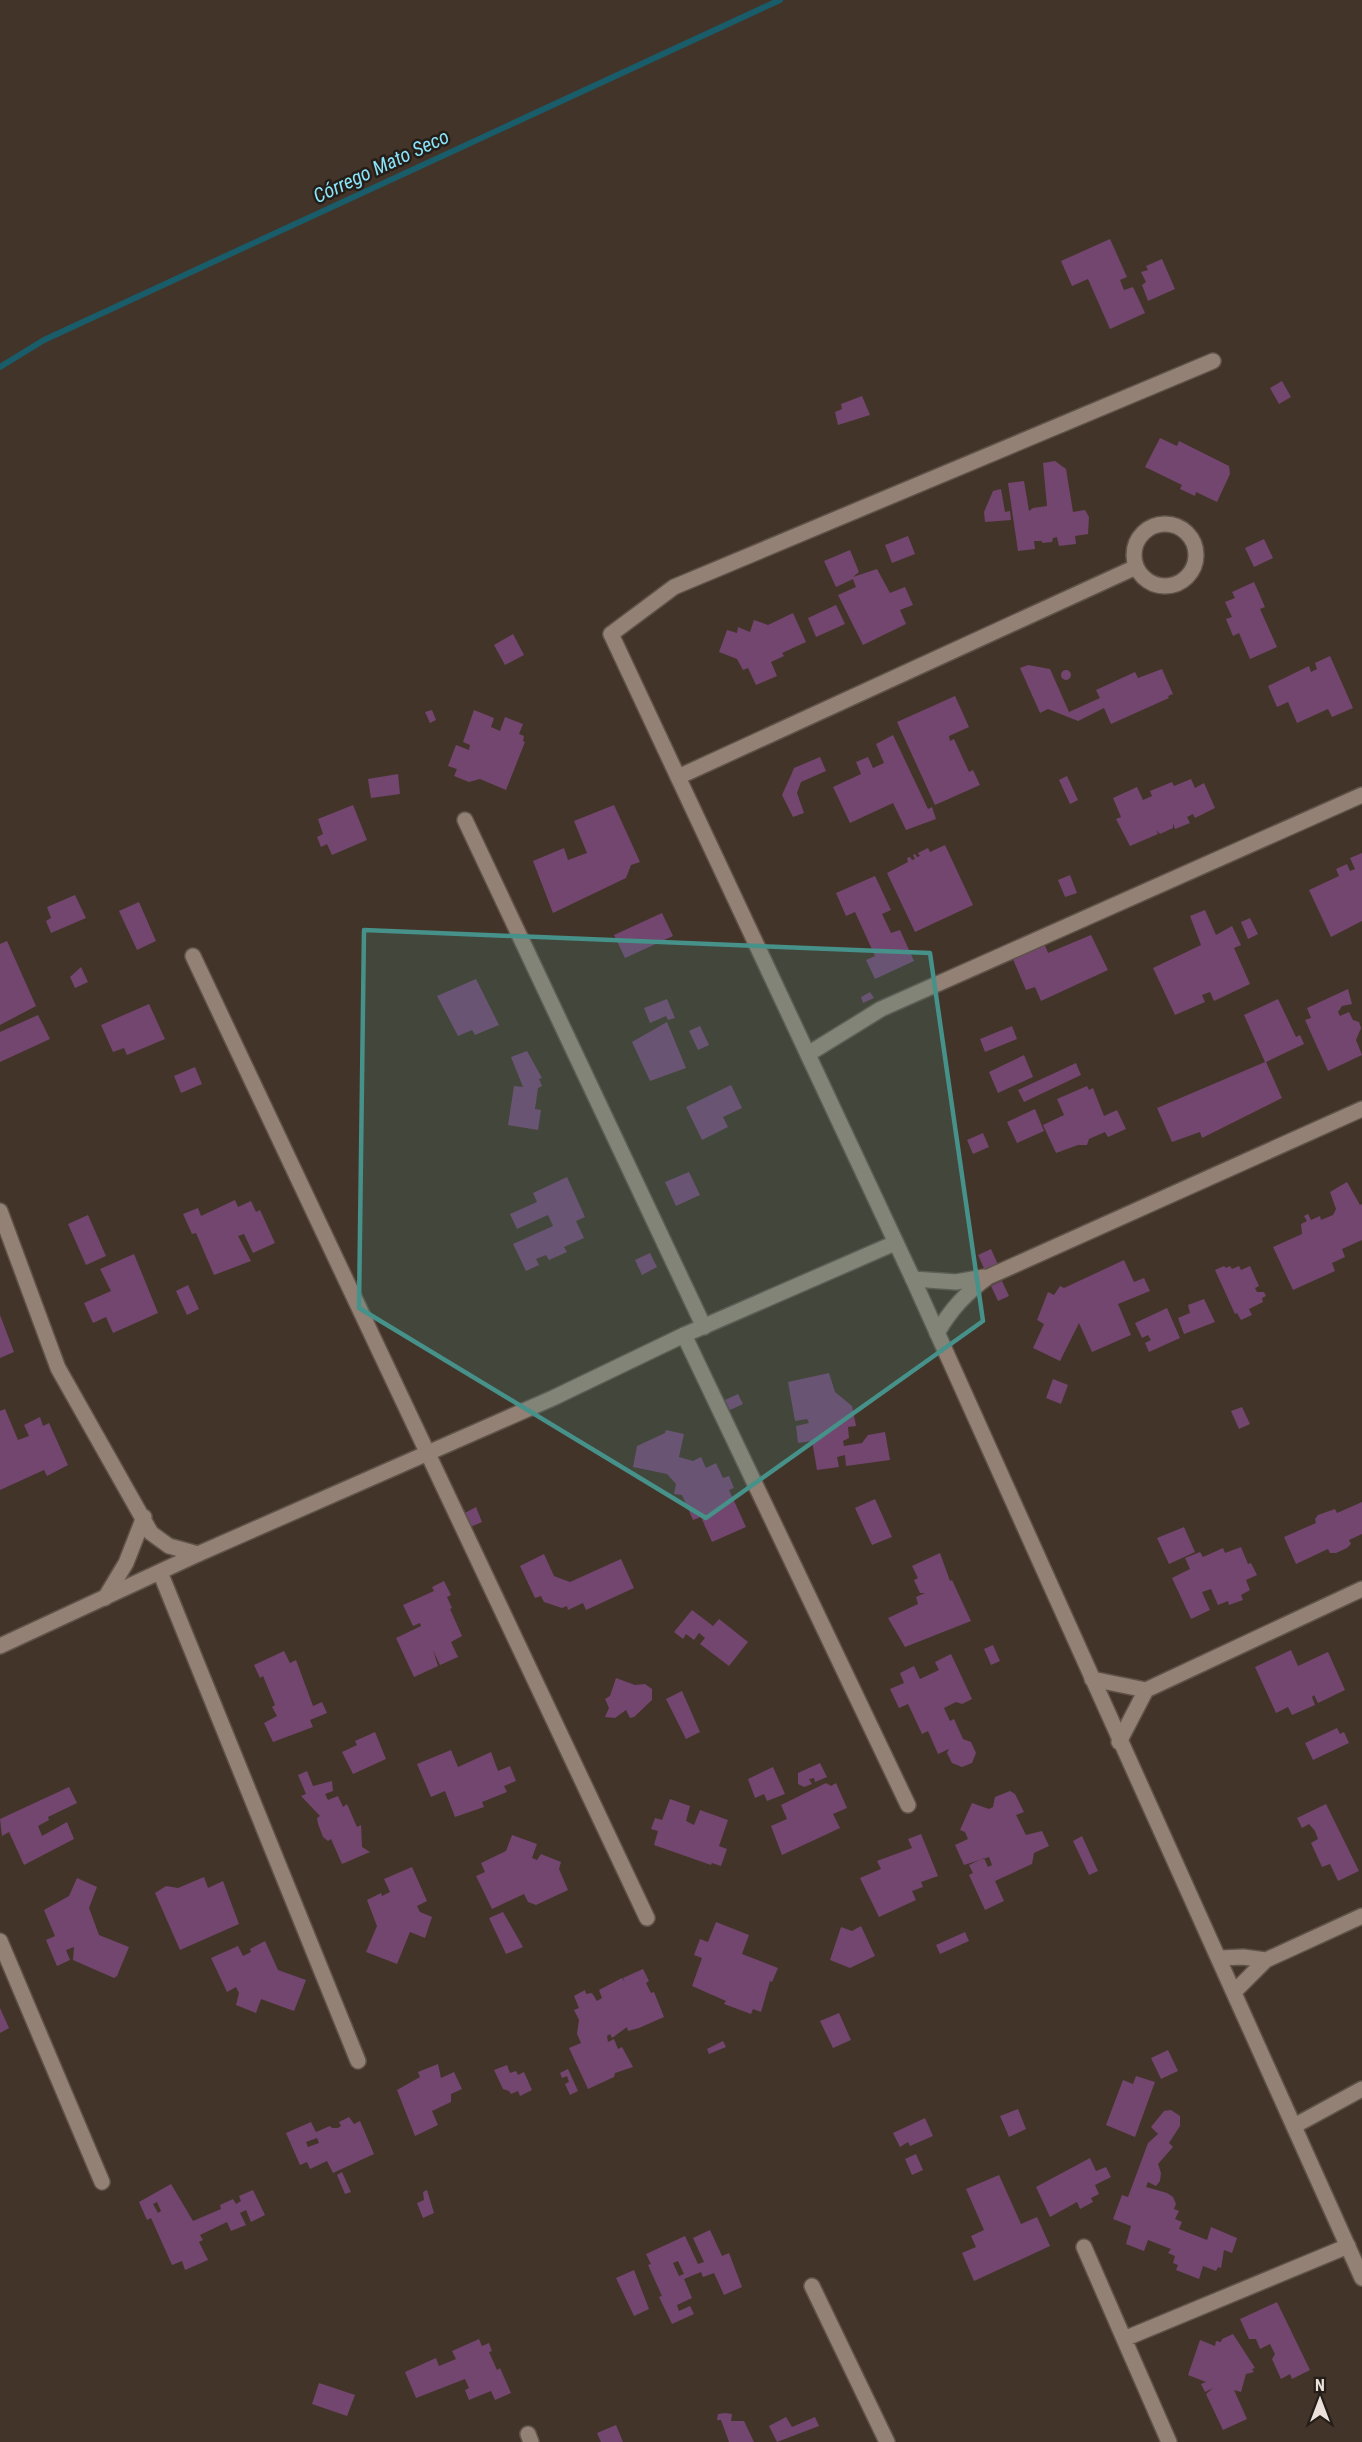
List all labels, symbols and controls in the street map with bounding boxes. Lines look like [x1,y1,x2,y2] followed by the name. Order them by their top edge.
[309,124,453,208] water label: Córrego Mato Seco
[1290,2370,1350,2430] north arrow
[1315,2376,1325,2395] text: N

